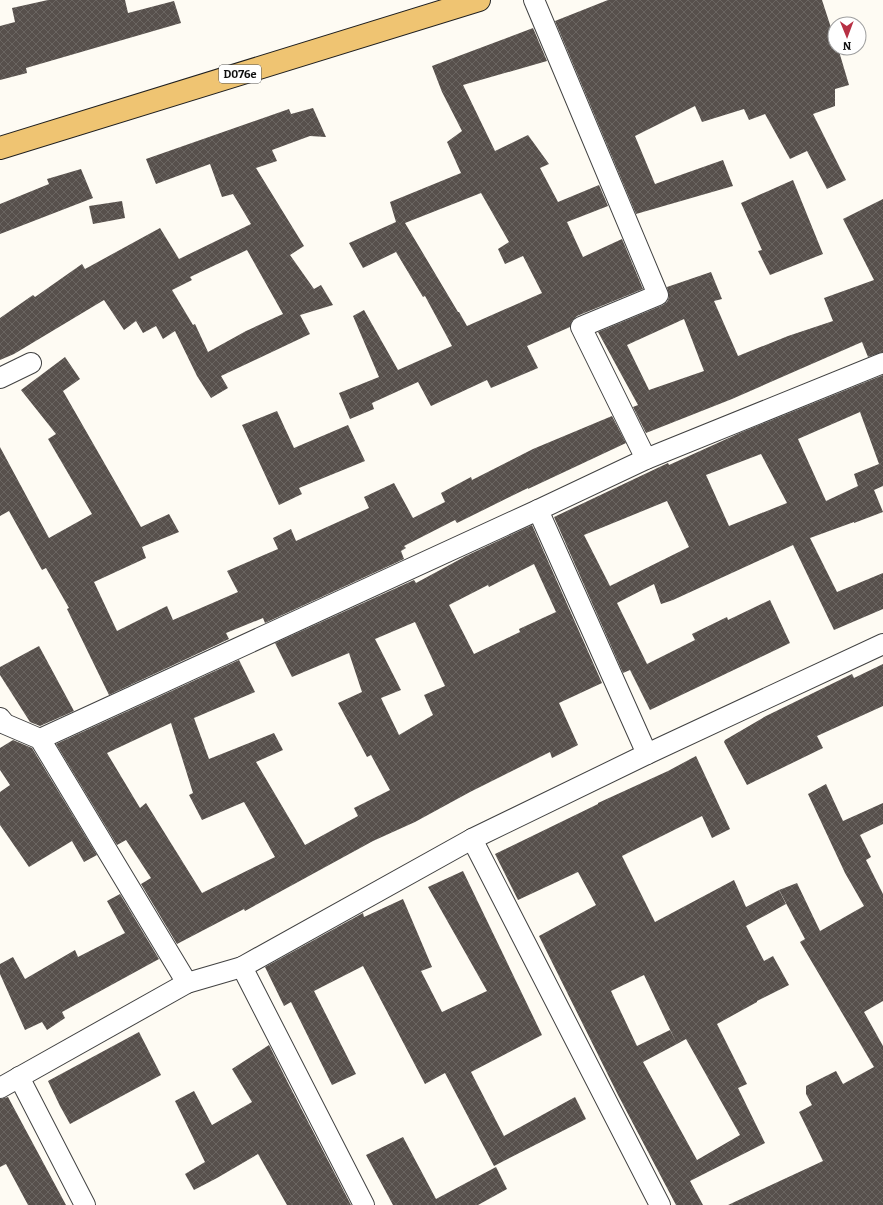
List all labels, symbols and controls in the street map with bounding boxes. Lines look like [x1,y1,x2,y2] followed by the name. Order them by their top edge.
[827,16,867,56] north arrow
[842,39,852,52] text: N
[219,65,261,83] road number: D076e

